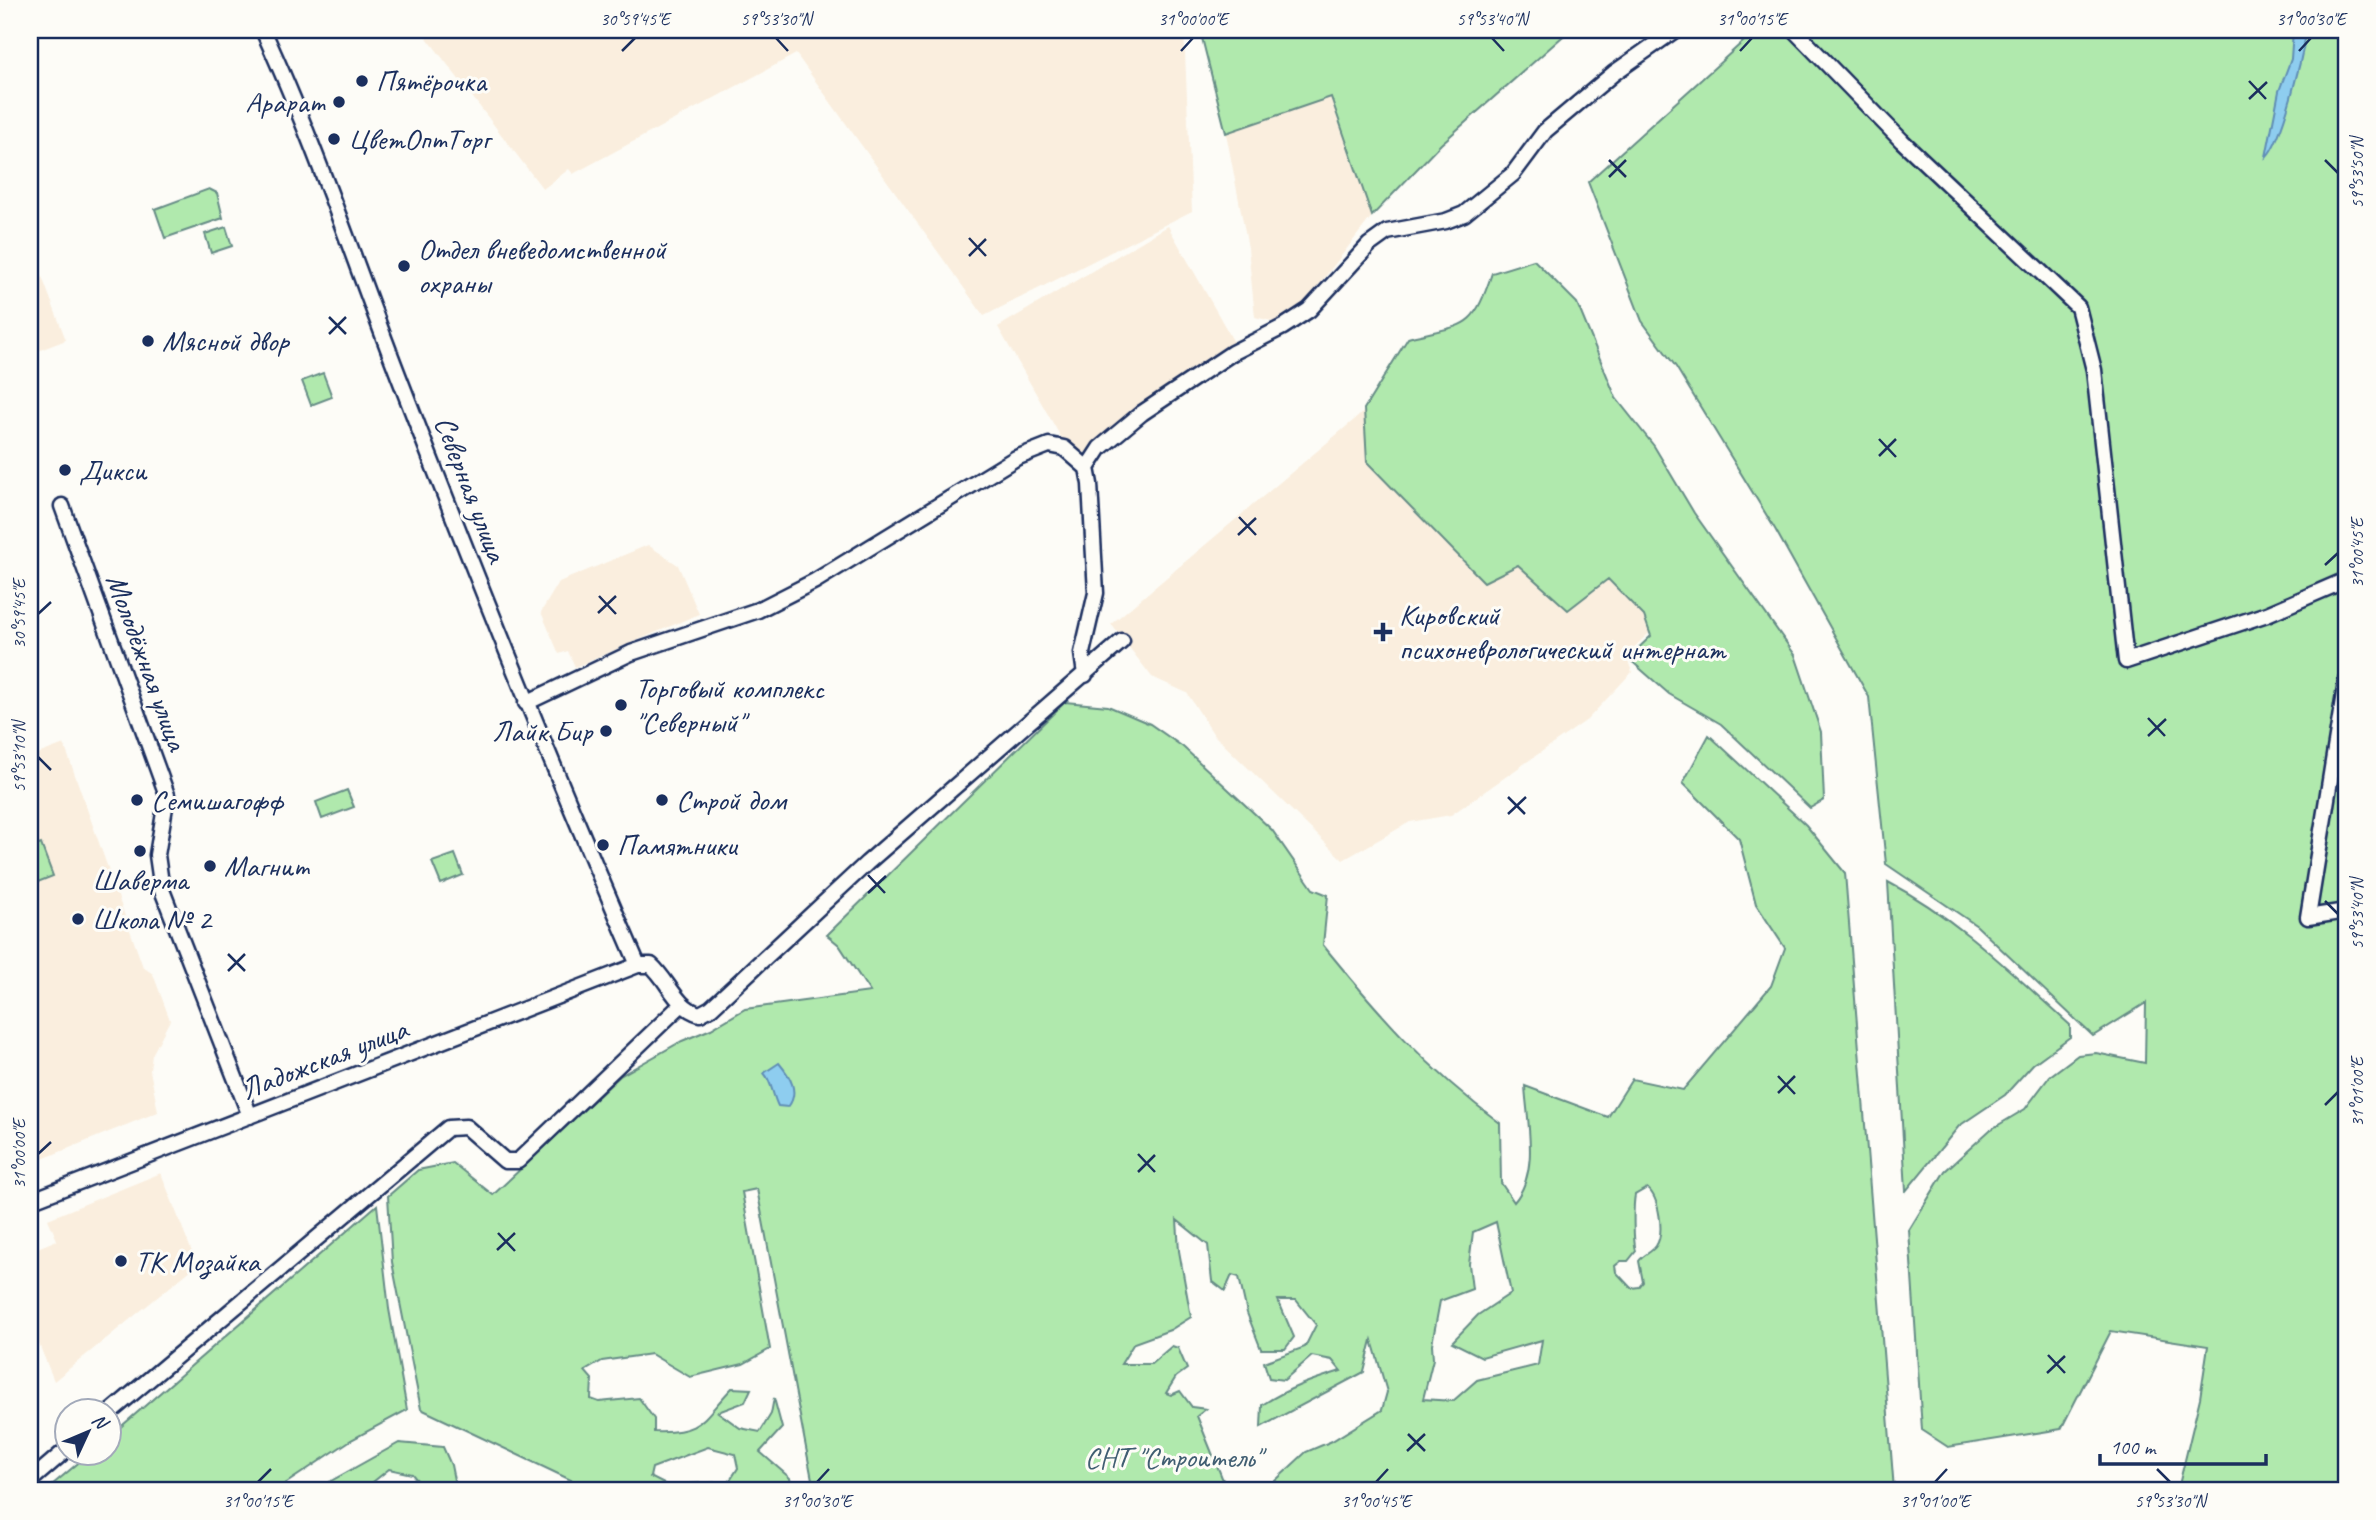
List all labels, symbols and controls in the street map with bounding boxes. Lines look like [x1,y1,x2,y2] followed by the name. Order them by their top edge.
[600,8,672,30] text: 30°59'45"E
[741,8,815,30] text: 59°53'30"N
[1158,8,1230,30] text: 31°00'00"E
[1457,8,1531,30] text: 59°53'40"N
[1717,8,1789,30] text: 31°00'15"E
[2276,8,2348,30] text: 31°00'30"E
[376,62,488,100] place label: Пятёрочка
[354,73,370,89] marker: Пятёрочка
[245,83,326,121] place label: Арарат
[331,94,347,110] marker: Арарат
[348,120,493,158] place label: ЦветОптТорг
[326,131,342,147] marker: ЦветОптТорг
[2346,134,2368,208] text: 59°53'50"N
[418,230,668,302] place label: Отдел вневедомственной охраны
[396,258,412,274] marker: Отдел вневедомственной охраны
[162,322,290,360] place label: Мясной двор
[140,333,156,349] marker: Мясной двор
[426,411,517,569] street label: Северная улица
[79,451,148,489] place label: Дикси
[57,462,73,478] marker: Дикси
[2346,516,2368,588] text: 31°00'45"E
[97,569,197,757] street label: Молодёжная улица
[8,577,30,649] text: 30°59'45"E
[1399,596,1727,668] place label: Кировский психоневрологический интернат
[1373,622,1393,642] marker: Кировский психоневрологический интернат
[635,669,825,741] place label: Торговый комплекс "Северный"
[613,697,629,713] marker: Торговый комплекс "Северный"
[492,712,594,750] place label: Лайк Бир
[8,718,30,792] text: 59°53'10"N
[598,723,614,739] marker: Лайк Бир
[151,781,285,819] place label: Семишагофф
[676,781,788,819] place label: Строй дом
[129,792,145,808] marker: Семишагофф
[654,792,670,808] marker: Строй дом
[617,826,739,864] place label: Памятники
[595,837,611,853] marker: Памятники
[132,843,148,859] marker: Шаверма
[224,847,310,885] place label: Магнит
[202,858,218,874] marker: Магнит
[92,861,190,899] place label: Шаверма
[2346,875,2368,949] text: 59°53'40"N
[92,900,213,938] place label: Школа № 2
[70,911,86,927] marker: Школа № 2
[235,1009,414,1108] street label: Ладожская улица
[2346,1055,2368,1127] text: 31°01'00"E
[8,1117,30,1189] text: 31°00'00"E
[135,1242,262,1280] place label: ТК Мозайка
[113,1253,129,1269] marker: ТК Мозайка
[52,1398,122,1468] north arrow
[87,1408,114,1436] text: N
[2100,1422,2266,1466] scale bar
[2110,1434,2157,1460] text: 100 m
[1085,1438,1267,1476] park label: СНТ "Строитель"
[223,1490,295,1512] text: 31°00'15"E
[782,1490,854,1512] text: 31°00'30"E
[1341,1490,1413,1512] text: 31°00'45"E
[1900,1490,1972,1512] text: 31°01'00"E
[2135,1490,2209,1512] text: 59°53'30"N

